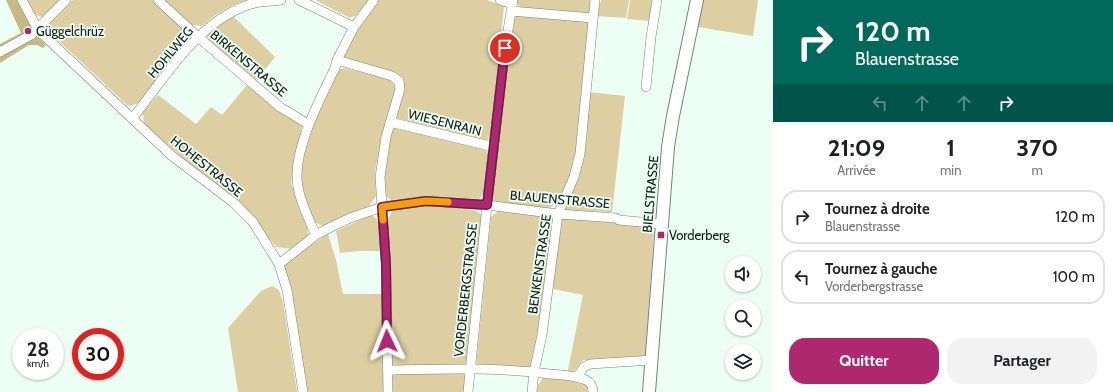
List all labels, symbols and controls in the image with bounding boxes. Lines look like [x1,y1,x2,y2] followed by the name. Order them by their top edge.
[855,14,931,48] text: 120 m
[789,16,841,68] icon: right
[36,23,104,39] place label: Güggelchrüz
[144,23,196,81] street label: HOHLWEG
[23,26,33,36] marker: Güggelchrüz
[207,26,291,100] street label: BIRKENSTRASSE
[488,31,522,65] pin
[494,37,516,59] icon: arrive
[855,48,959,70] text: Blauenstrasse
[869,92,891,114] icon: left
[911,92,933,114] icon: ahead
[953,92,975,114] icon: ahead
[995,92,1017,114] icon: right
[407,105,483,139] street label: WIESENRAIN
[168,132,246,200] street label: HOHESTRASSE
[828,133,885,162] text: 21:09
[946,133,955,162] text: 1
[1016,133,1058,162] text: 370
[639,155,661,233] street label: BIELSTRASSE
[837,162,876,178] text: Arrivée
[940,162,961,178] text: min
[1031,162,1043,178] text: m
[509,187,611,211] street label: BLAUENSTRASSE
[825,200,930,218] text: Tournez à droite
[791,206,813,228] icon: right
[1055,208,1095,226] text: 120 m
[524,213,554,315] street label: BENKENSTRASSE
[825,218,900,234] text: Blauenstrasse
[450,222,480,358] street label: VORDERBERGSTRASSE
[669,227,730,243] place label: Vorderberg
[656,230,666,240] marker: Vorderberg
[725,256,761,380] map controls
[725,256,761,292] button: sound
[825,260,937,278] text: Tournez à gauche
[791,266,813,288] icon: left
[1053,268,1095,286] text: 100 m
[825,278,923,294] text: Vorderbergstrasse
[725,300,761,336] button: search
[366,320,408,362] position arrow
[72,328,124,380] speed limit sign: 30
[27,337,49,361] text: 28
[789,338,939,384] button: Quitter
[947,338,1097,384] button: Partager
[725,344,761,380] button: layers
[27,357,49,370] text: km/h

